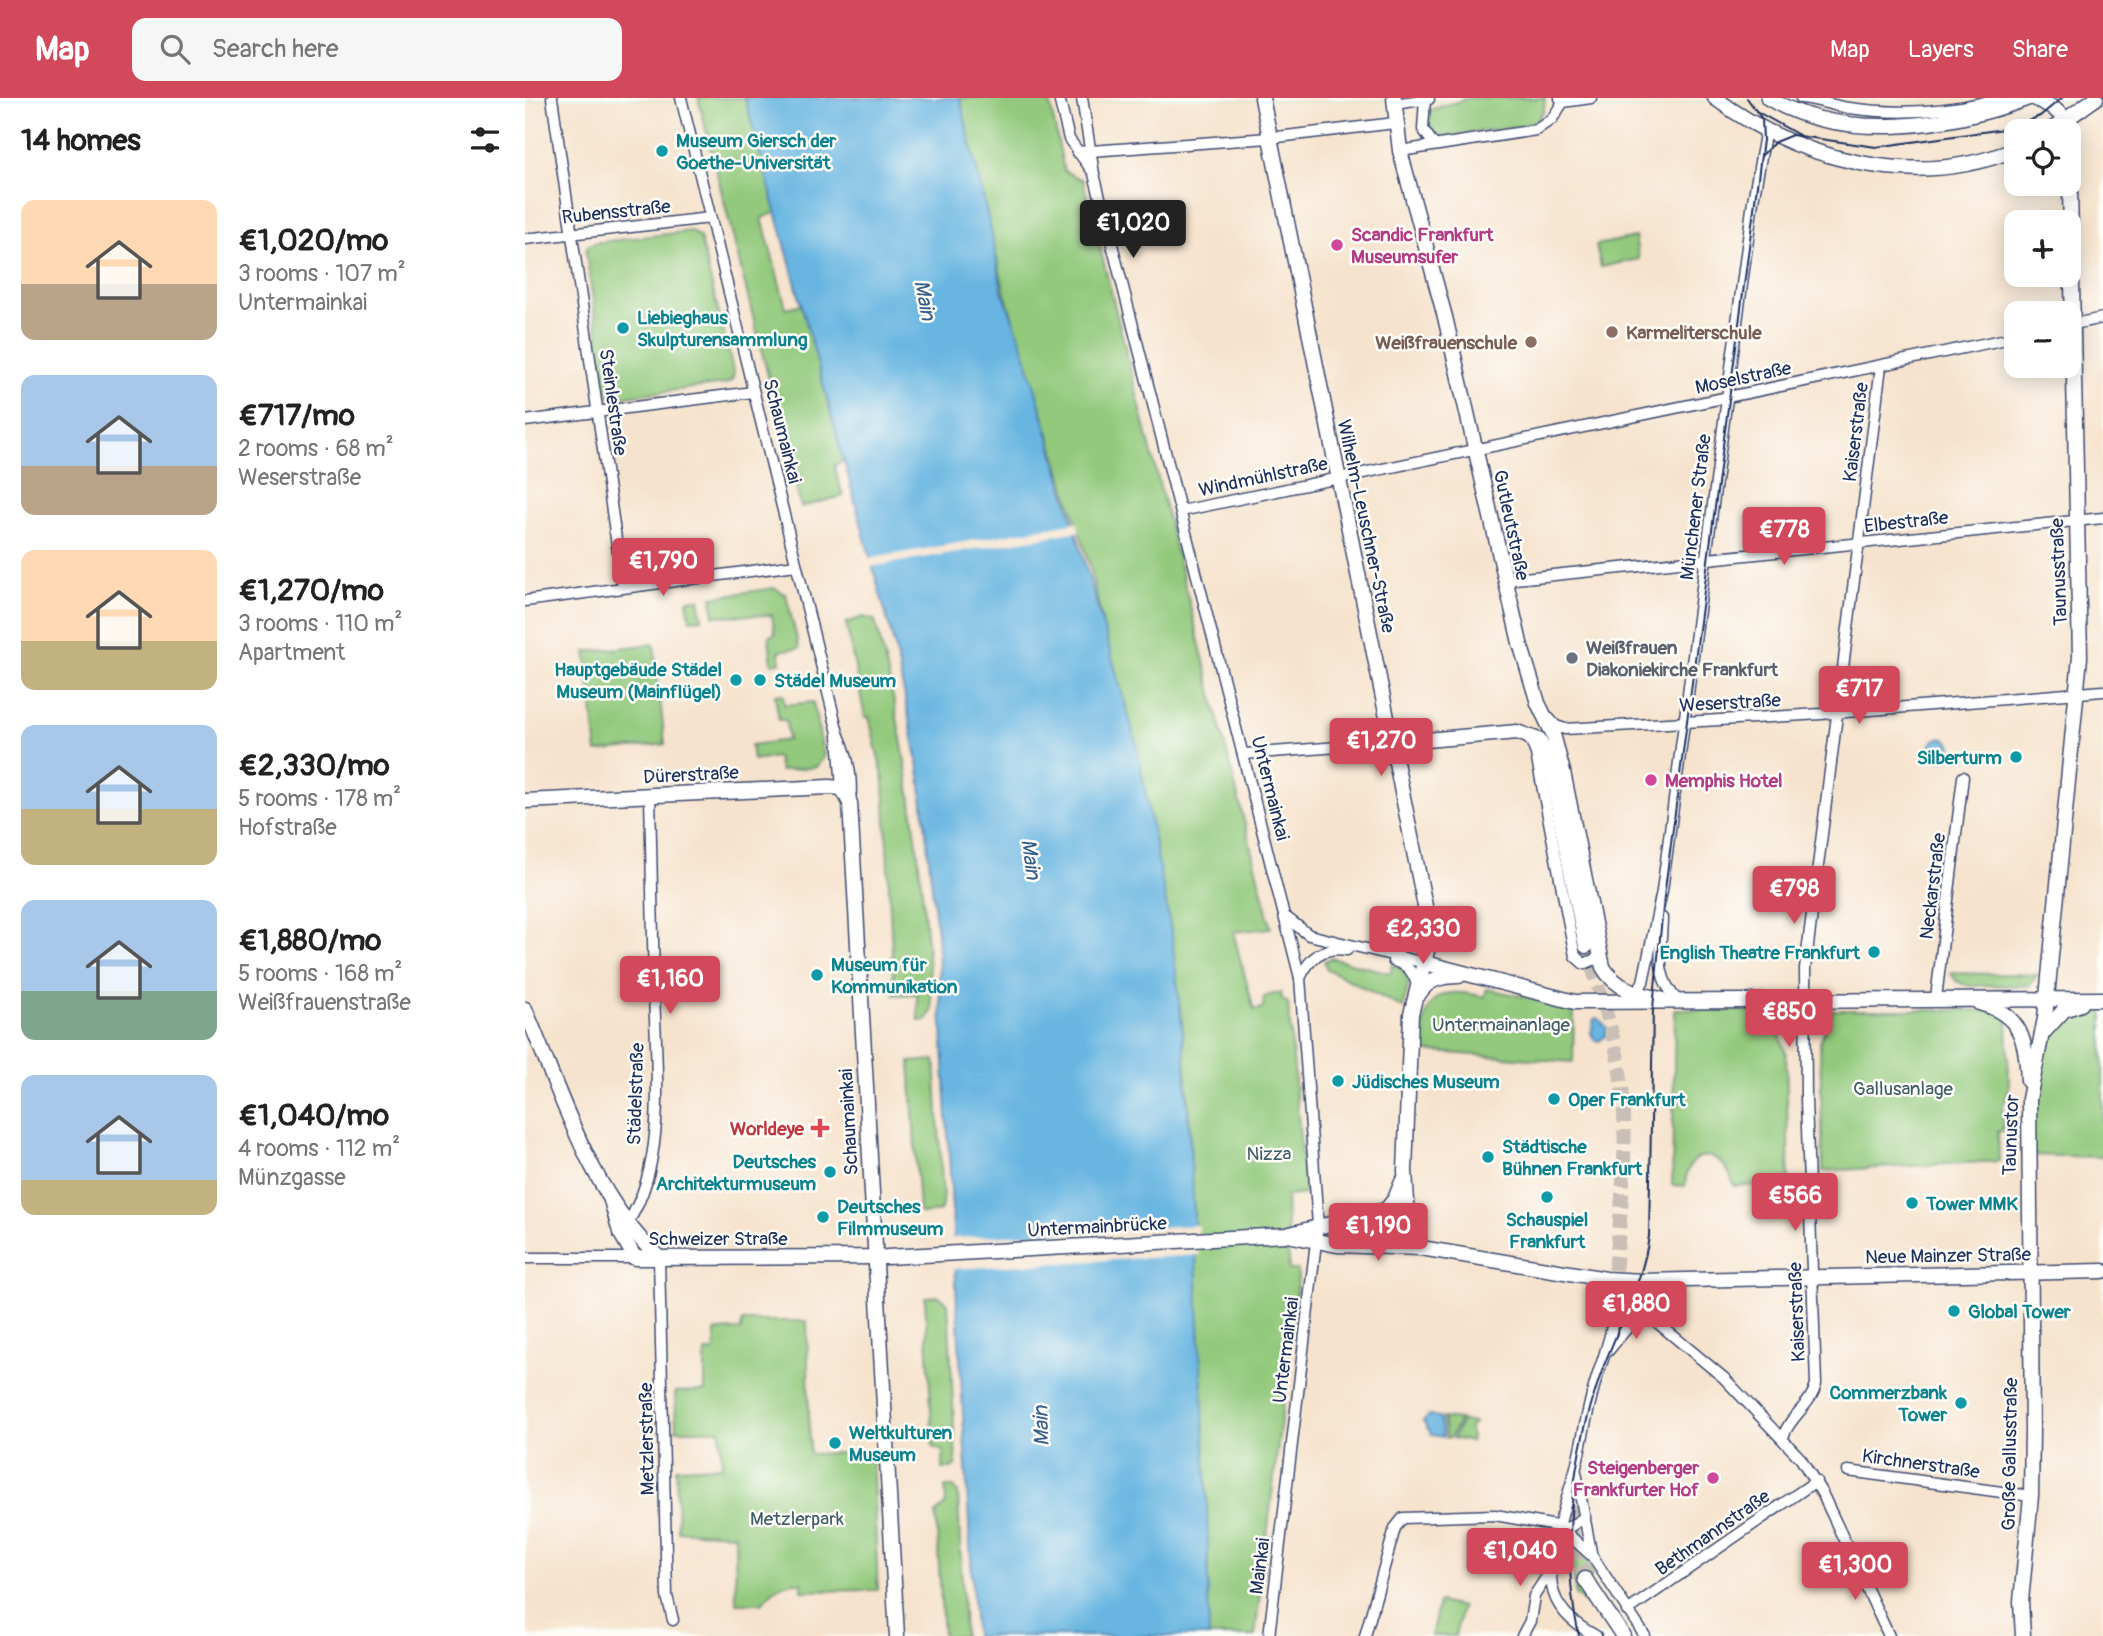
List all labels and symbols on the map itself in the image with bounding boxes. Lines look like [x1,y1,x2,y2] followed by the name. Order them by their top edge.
[676,129,836,175] place label: Museum Giersch der Goethe-Universität
[654,143,670,159] marker: Museum Giersch der Goethe-Universität
[561,194,672,230] street label: Rubensstraße
[1076,200,1190,260] pin: €1,020
[1351,223,1495,269] place label: Scandic Frankfurt Museumsufer
[1329,237,1345,253] marker: Scandic Frankfurt Museumsufer
[907,278,942,324] water label: Main
[637,306,808,352] place label: Liebieghaus Skulpturensammlung
[615,320,631,336] marker: Liebieghaus Skulpturensammlung
[1626,321,1762,345] place label: Karmeliterschule
[1604,324,1620,340] marker: Karmeliterschule
[1375,331,1518,355] place label: Weißfrauenschule
[1523,334,1539,350] marker: Weißfrauenschule
[594,347,632,458] street label: Steinlestraße
[1693,356,1794,400] street label: Moselstraße
[757,376,807,486] street label: Schaumainkai
[1838,381,1874,483] street label: Kaiserstraße
[1332,417,1401,636] street label: Wilhelm-Leuschner-Straße
[1675,432,1717,582] street label: Münchener Straße
[1197,451,1330,502] street label: Windmühlstraße
[1488,468,1535,583] street label: Gutleutstraße
[1863,506,1950,538] street label: Elbestraße
[1743,508,1825,567] pin: €778
[2045,517,2073,626] street label: Taunusstraße
[606,538,720,598] pin: €1,790
[1586,636,1779,682] place label: Weißfrauen Diakoniekirche Frankfurt
[1564,650,1580,666] marker: Weißfrauen Diakoniekirche Frankfurt
[554,658,722,704] place label: Hauptgebäude Städel Museum (Mainflügel)
[1818,666,1900,726] pin: €717
[774,669,896,693] place label: Städel Museum
[728,672,744,688] marker: Hauptgebäude Städel Museum (Mainflügel)
[752,672,768,688] marker: Städel Museum
[1679,688,1782,718] street label: Weserstraße
[1324,718,1438,778] pin: €1,270
[1245,734,1295,843] street label: Untermainkai
[1917,746,2002,770] place label: Silberturm
[2008,749,2024,765] marker: Silberturm
[643,760,740,789] street label: Dürerstraße
[1665,769,1783,793] place label: Memphis Hotel
[1643,772,1659,788] marker: Memphis Hotel
[1915,831,1951,941] street label: Neckarstraße
[1014,837,1047,882] water label: Main
[1753,866,1835,926] pin: €798
[1366,906,1480,966] pin: €2,330
[1660,941,1861,965] place label: English Theatre Frankfurt
[1866,944,1882,960] marker: English Theatre Frankfurt
[831,953,958,999] place label: Museum für Kommunikation
[613,956,727,1016] pin: €1,160
[809,967,825,983] marker: Museum für Kommunikation
[1748,990,1830,1049] pin: €850
[1432,1013,1571,1037] park label: Untermainanlage
[622,1042,650,1146] street label: Städelstraße
[834,1068,864,1176] street label: Schaumainkai
[1352,1070,1500,1094] place label: Jüdisches Museum
[1330,1073,1346,1089] marker: Jüdisches Museum
[1853,1077,1954,1101] park label: Gallusanlage
[1568,1088,1687,1112] place label: Oper Frankfurt
[1546,1091,1562,1107] marker: Oper Frankfurt
[1998,1094,2024,1176] street label: Taunustor
[730,1117,805,1141] place label: Worldeye
[810,1118,830,1138] marker: Worldeye
[1502,1135,1644,1181] place label: Städtische Bühnen Frankfurt
[1247,1142,1292,1166] park label: Nizza
[1480,1149,1496,1165] marker: Städtische Bühnen Frankfurt
[656,1150,816,1196] place label: Deutsches Architekturmuseum
[822,1164,838,1180] marker: Deutsches Architekturmuseum
[1754,1174,1836,1233] pin: €566
[1539,1189,1555,1205] marker: Schauspiel Frankfurt
[1925,1192,2018,1216] place label: Tower MMK
[837,1195,943,1241] place label: Deutsches Filmmuseum
[1904,1195,1920,1211] marker: Tower MMK
[1321,1204,1435,1263] pin: €1,190
[1506,1208,1588,1254] place label: Schauspiel Frankfurt
[815,1209,831,1225] marker: Deutsches Filmmuseum
[1027,1211,1168,1243] street label: Untermainbrücke
[648,1227,788,1251] street label: Schweizer Straße
[1865,1243,2032,1269] street label: Neue Mainzer Straße
[1783,1261,1811,1362] street label: Kaiserstraße
[1579,1282,1693,1341] pin: €1,880
[1268,1296,1304,1405] street label: Untermainkai
[1968,1300,2071,1324] place label: Global Tower
[1946,1303,1962,1319] marker: Global Tower
[1997,1377,2023,1531] street label: Große Gallusstraße
[1830,1381,1948,1427] place label: Commerzbank Tower
[634,1382,660,1496] street label: Metzlerstraße
[1953,1395,1969,1411] marker: Commerzbank Tower
[1027,1404,1056,1447] water label: Main
[849,1421,952,1467] place label: Weltkulturen Museum
[827,1435,843,1451] marker: Weltkulturen Museum
[1860,1444,1982,1484] street label: Kirchnerstraße
[1573,1456,1699,1502] place label: Steigenberger Frankfurter Hof
[1705,1470,1721,1486] marker: Steigenberger Frankfurter Hof
[1651,1484,1775,1581] street label: Bethmannstraße
[750,1507,844,1531] park label: Metzlerpark
[1463,1528,1577,1588] pin: €1,040
[1245,1537,1275,1596] street label: Mainkai
[1798,1542,1912,1602] pin: €1,300

